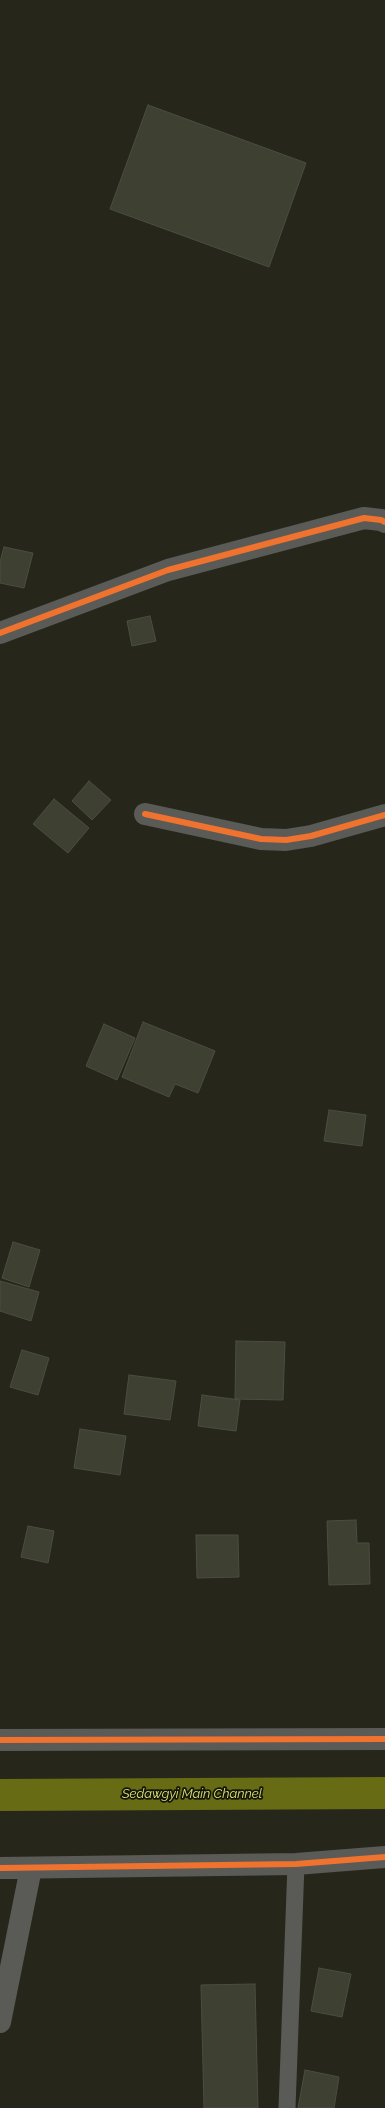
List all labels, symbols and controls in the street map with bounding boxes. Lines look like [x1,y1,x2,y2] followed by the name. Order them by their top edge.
[122,1786,262,1802] water label: Sedawgyi Main Channel

